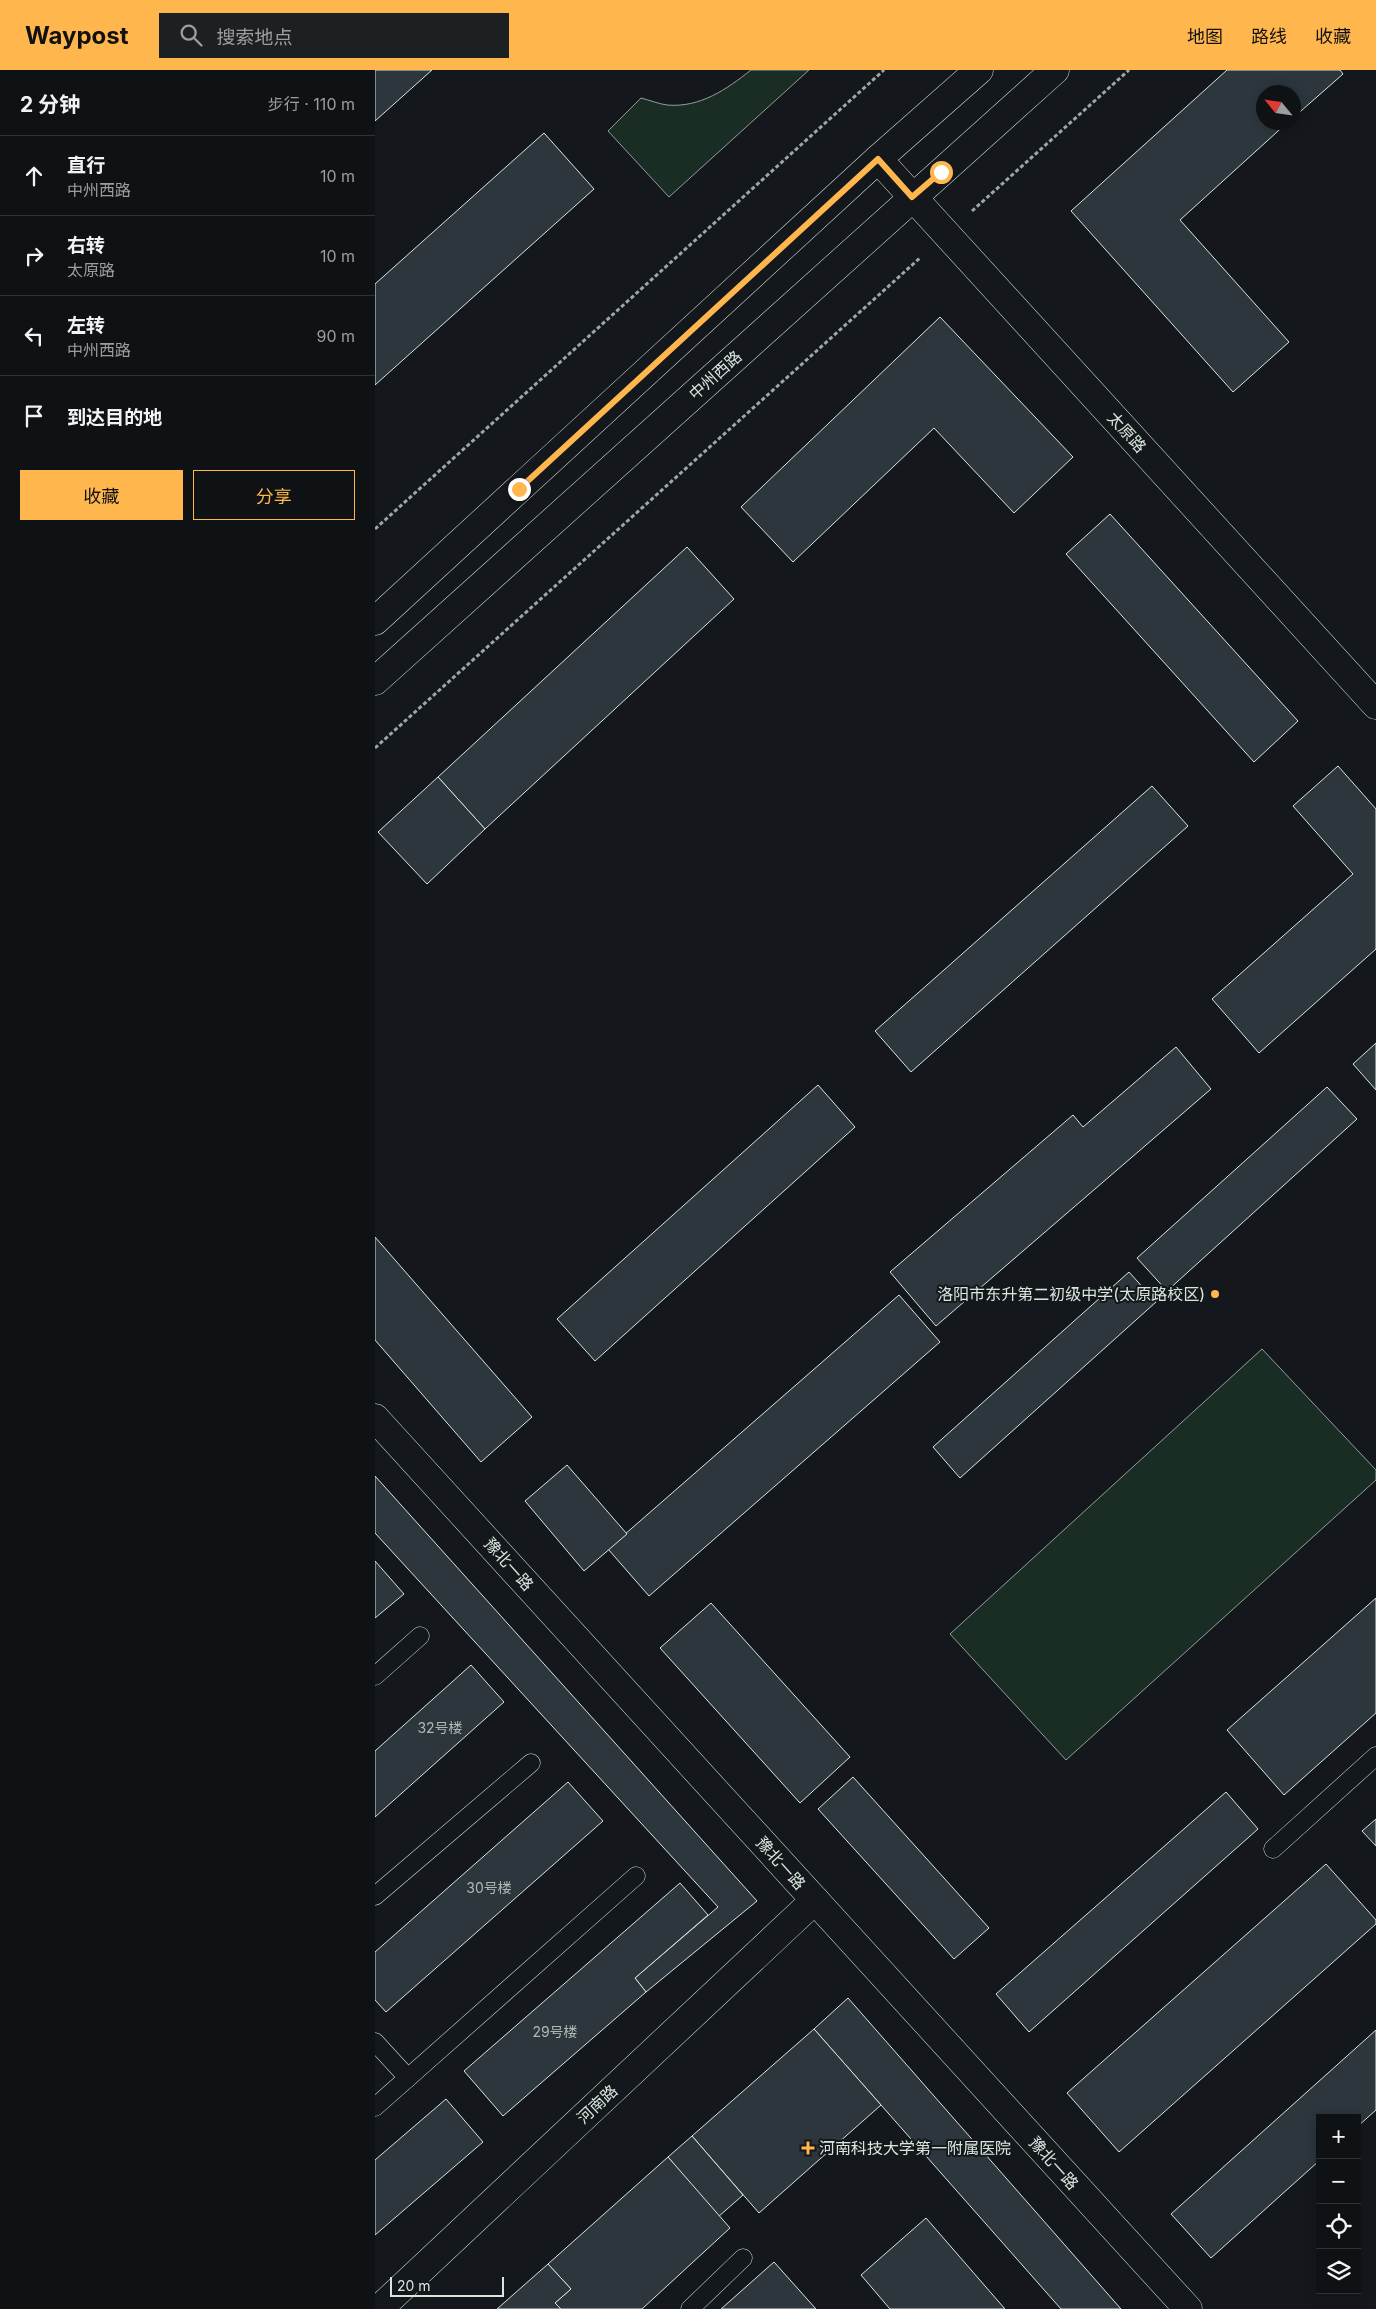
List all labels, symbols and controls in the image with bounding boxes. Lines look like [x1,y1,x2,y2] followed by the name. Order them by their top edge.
[159,13,509,58] search box
[25,21,129,50] text: Waypost
[177,21,205,49] icon: search
[217,26,293,49] text: 搜索地点
[1187,26,1223,47] text: 地图
[1251,26,1287,47] text: 路线
[1315,26,1351,47] text: 收藏
[1256,85,1301,130] north arrow
[20,92,80,117] text: 2 分钟
[268,94,355,114] text: 步行 · 110 m
[67,154,105,177] text: 直行
[930,161,953,184] route start
[20,162,48,190] icon: ahead
[320,166,355,186] text: 10 m
[67,180,131,200] text: 中州西路
[67,234,105,257] text: 右转
[20,242,48,270] icon: right
[320,246,355,266] text: 10 m
[67,260,115,280] text: 太原路
[67,314,105,337] text: 左转
[20,322,48,350] icon: left
[316,326,355,346] text: 90 m
[67,340,131,360] text: 中州西路
[685,346,745,404] street label: 中州西路
[20,402,48,430] icon: arrive
[67,406,162,429] text: 到达目的地
[1104,407,1150,457] street label: 太原路
[20,470,183,520] button: 收藏
[193,470,355,520] button: 分享
[508,478,531,501] route end
[937,1284,1205,1304] place label: 洛阳市东升第二初级中学(太原路校区)
[1209,1288,1221,1300] marker: 洛阳市东升第二初级中学(太原路校区)
[480,1534,538,1594] street label: 豫北一路
[417,1719,463,1736] house number: 32号楼
[752,1833,810,1893] street label: 豫北一路
[466,1879,512,1896] house number: 30号楼
[532,2023,578,2040] house number: 29号楼
[573,2080,621,2128] street label: 河南路
[1316,2114,1361,2294] map controls
[1316,2114,1361,2159] button: +
[1025,2133,1083,2193] street label: 豫北一路
[819,2138,1011,2158] place label: 河南科技大学第一附属医院
[801,2141,815,2155] marker: 河南科技大学第一附属医院
[1316,2159,1361,2204] button: −
[1316,2204,1361,2249] button: locate
[1316,2249,1361,2294] button: layers
[390,2274,504,2297] scale bar
[397,2277,431,2294] text: 20 m

